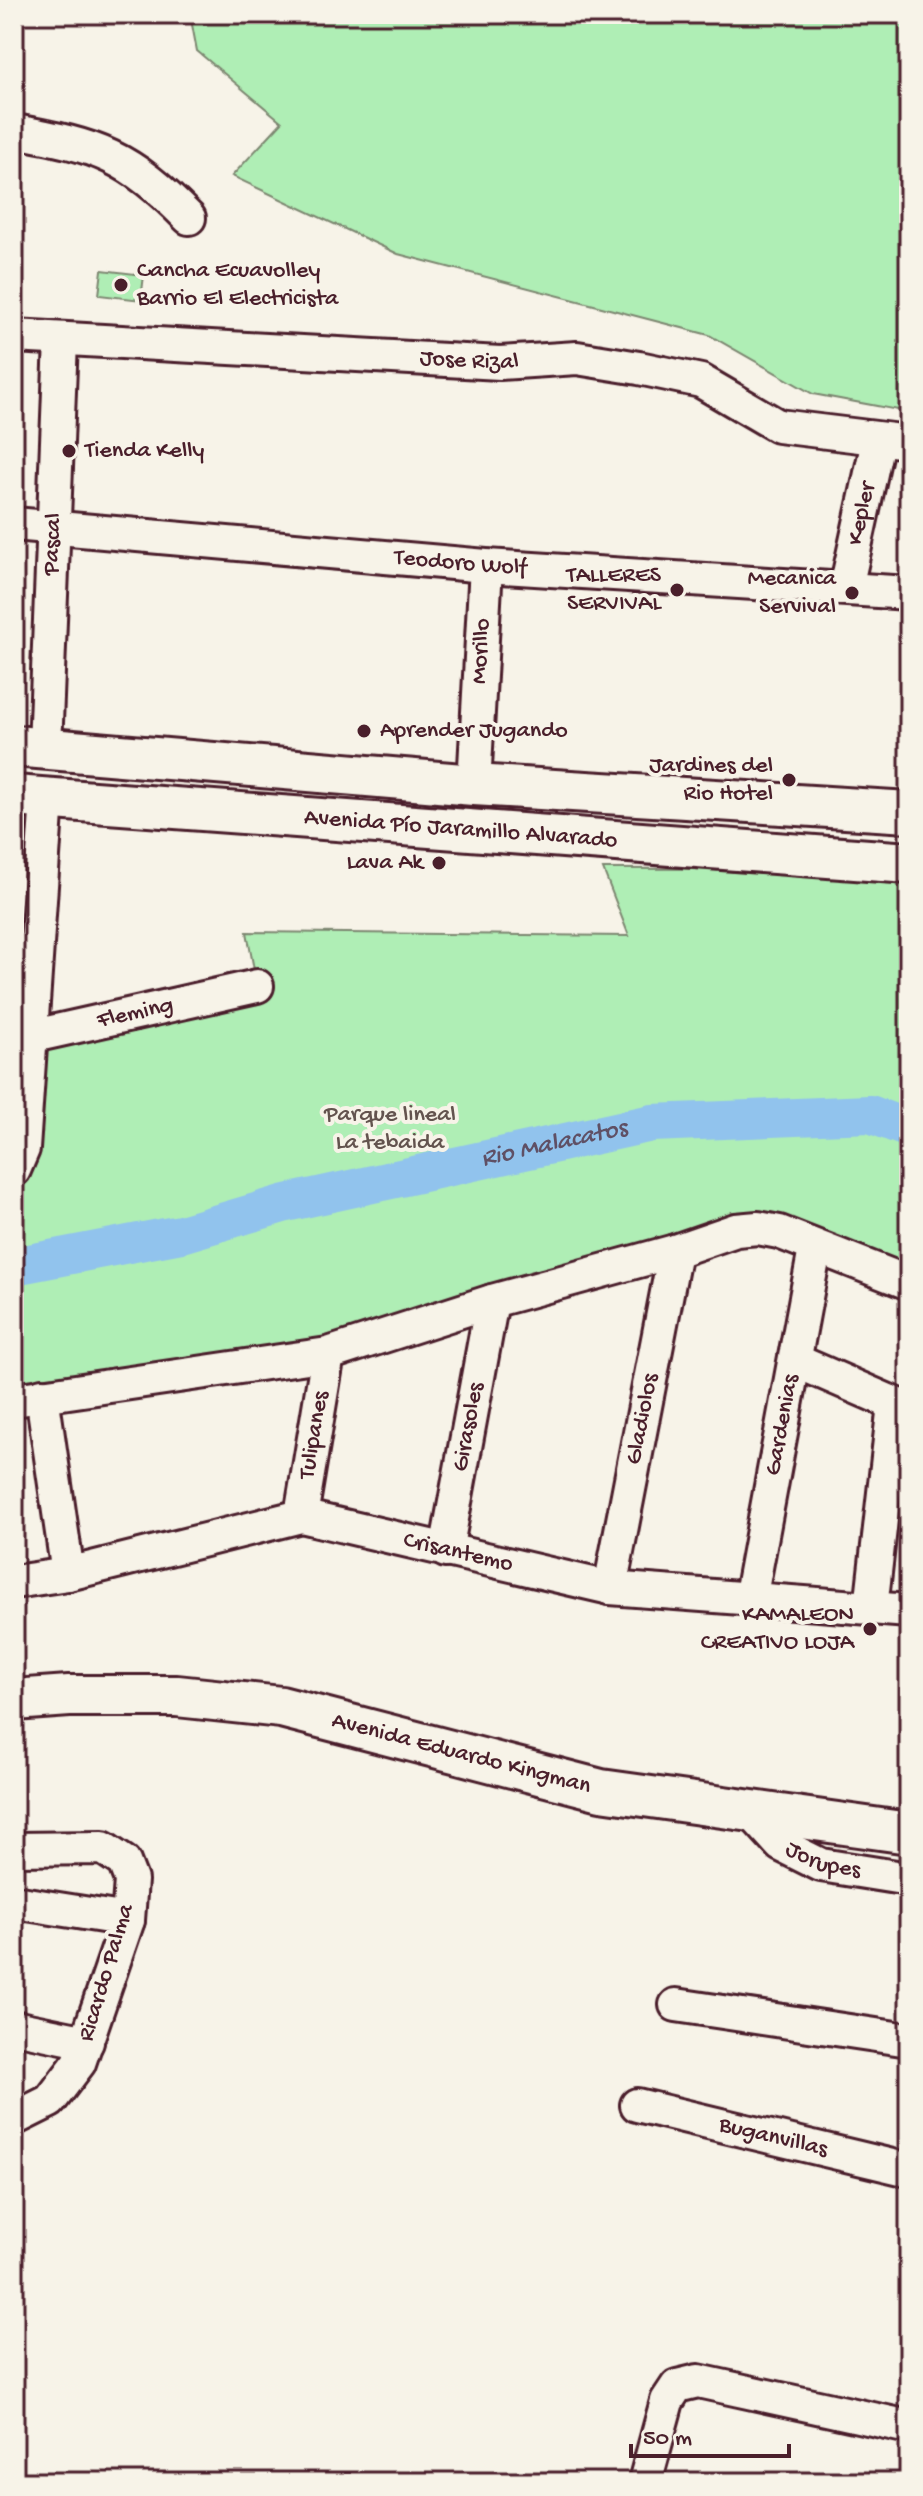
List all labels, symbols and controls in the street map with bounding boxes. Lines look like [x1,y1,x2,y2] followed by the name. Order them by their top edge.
[136,257,339,314] place label: Cancha Ecuavolley Barrio El Electricista
[112,276,130,294] marker: Cancha Ecuavolley Barrio El Electricista
[419,344,520,378] street label: Jose Rizal
[83,437,204,466] place label: Tienda Kelly
[60,442,78,460] marker: Tienda Kelly
[841,477,884,548] street label: Kepler
[37,513,69,577] street label: Pascal
[391,543,529,583] street label: Teodoro Wolf
[564,562,662,619] place label: TALLERES SERVIVAL
[747,565,837,622] place label: Mecanica Servival
[668,581,686,599] marker: TALLERES SERVIVAL
[843,584,861,602] marker: Mecanica Servival
[465,618,498,685] street label: Morillo
[380,717,568,746] place label: Aprender Jugando
[355,722,373,740] marker: Aprender Jugando
[649,752,773,809] place label: Jardines del Rio Hotel
[780,771,798,789] marker: Jardines del Rio Hotel
[303,803,618,856] street label: Avenida Pío Jaramillo Alvarado
[346,849,425,878] place label: Lava Ak
[430,854,448,872] marker: Lava Ak
[93,991,176,1036] street label: Fleming
[323,1101,456,1158] park label: Parque lineal La tebaida
[478,1113,632,1175] water label: Rio Malacatos
[620,1370,666,1467] street label: Gladiolos
[759,1371,806,1478] street label: Gardenias
[446,1379,491,1474] street label: Girasoles
[293,1388,336,1483] street label: Tulipanes
[400,1526,516,1579] street label: Crisantemo
[701,1601,856,1658] place label: KAMALEON CREATIVO LOJA
[861,1620,879,1638] marker: KAMALEON CREATIVO LOJA
[329,1706,594,1801] street label: Avenida Eduardo Kingman
[780,1835,864,1886] street label: Jorupes
[72,1900,142,2045] street label: Ricardo Palma
[715,2110,831,2165] street label: Buganvillas
[631,2408,789,2458] scale bar
[643,2425,692,2454] text: 50 m

